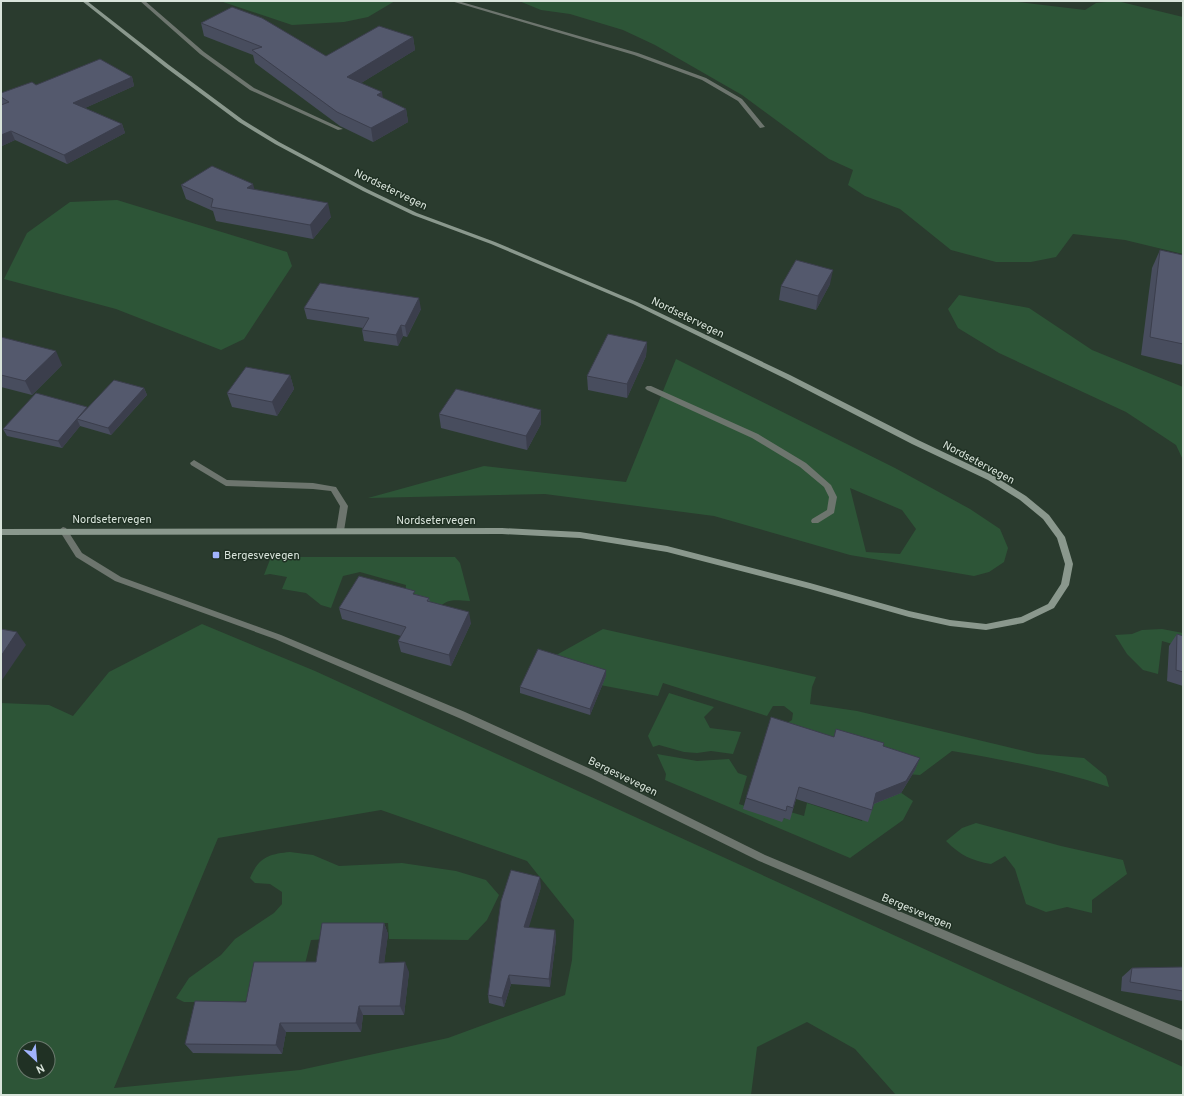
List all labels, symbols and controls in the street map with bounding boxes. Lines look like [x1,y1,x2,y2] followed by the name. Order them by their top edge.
[352,166,429,214] street label: Nordsetervegen
[649,294,726,342] street label: Nordsetervegen
[940,438,1017,488] street label: Nordsetervegen
[72,513,152,527] street label: Nordsetervegen
[396,514,476,528] street label: Nordsetervegen
[224,549,300,563] place label: Bergesvevegen
[211,550,221,560] marker: Bergesvevegen
[586,754,660,800] street label: Bergesvevegen
[879,891,954,933] street label: Bergesvevegen
[16,1040,56,1080] north arrow
[33,1060,47,1076] text: N

